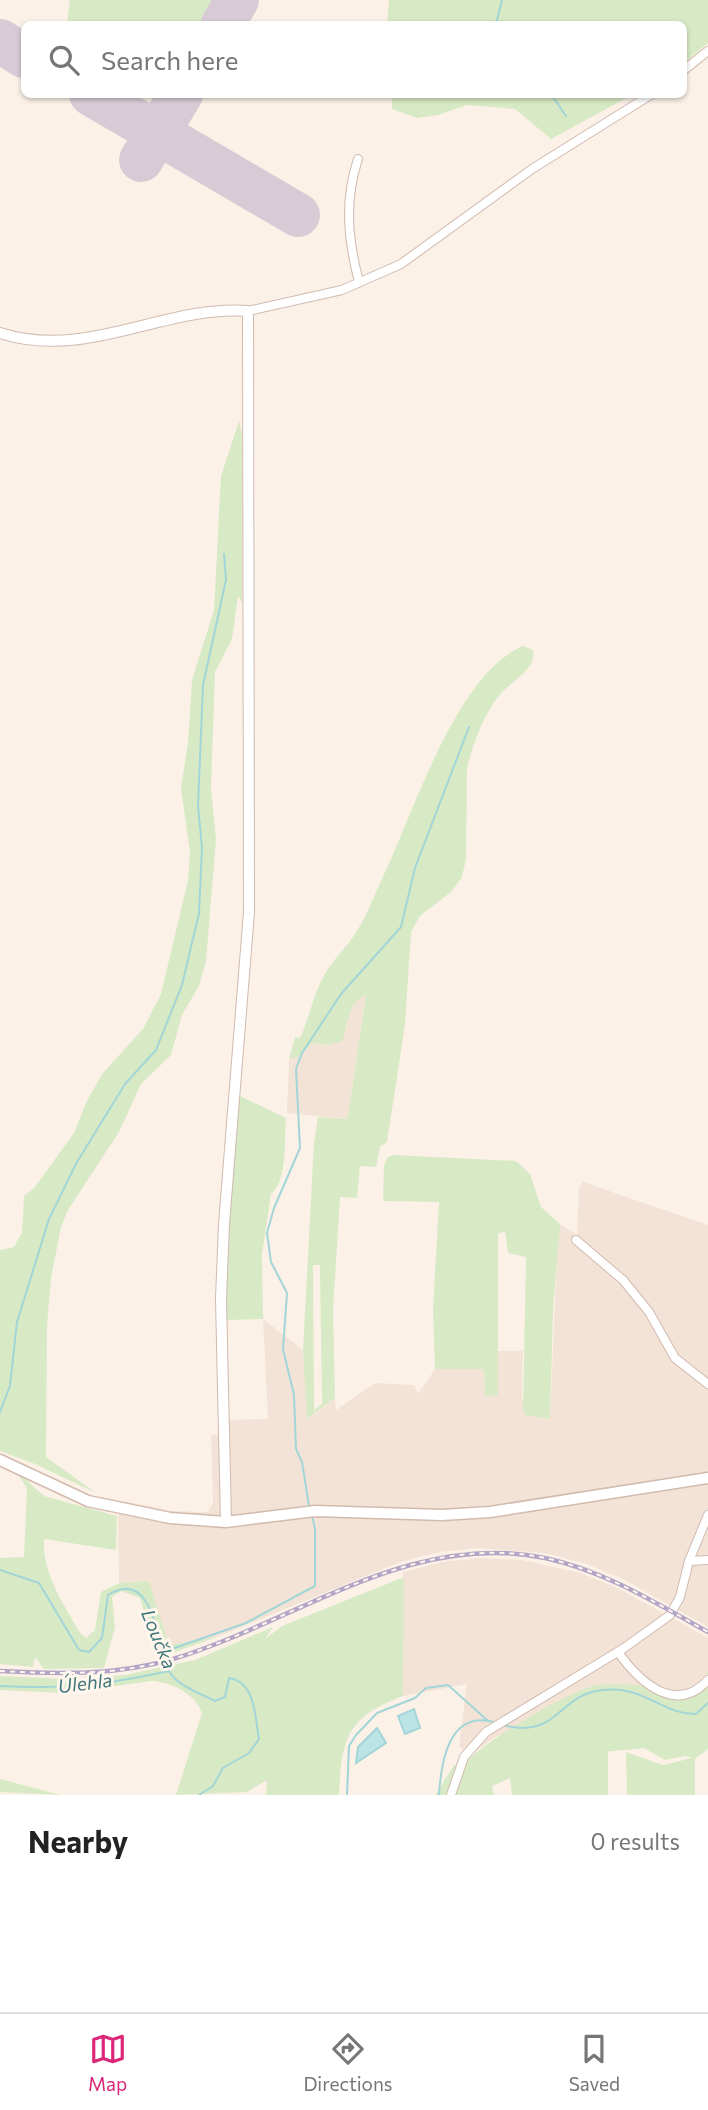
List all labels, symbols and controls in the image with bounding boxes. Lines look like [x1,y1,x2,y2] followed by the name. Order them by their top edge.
[21,21,687,98] search box
[45,41,83,79] icon: search
[101,44,239,75] text: Search here
[137,1606,182,1672] water label: Loučka
[56,1667,113,1697] water label: Úlehla
[28,1822,128,1859] text: Nearby
[591,1827,680,1855] text: 0 results
[88,2030,127,2095] tab: Map
[303,2030,393,2095] tab: Directions
[569,2030,620,2095] tab: Saved

